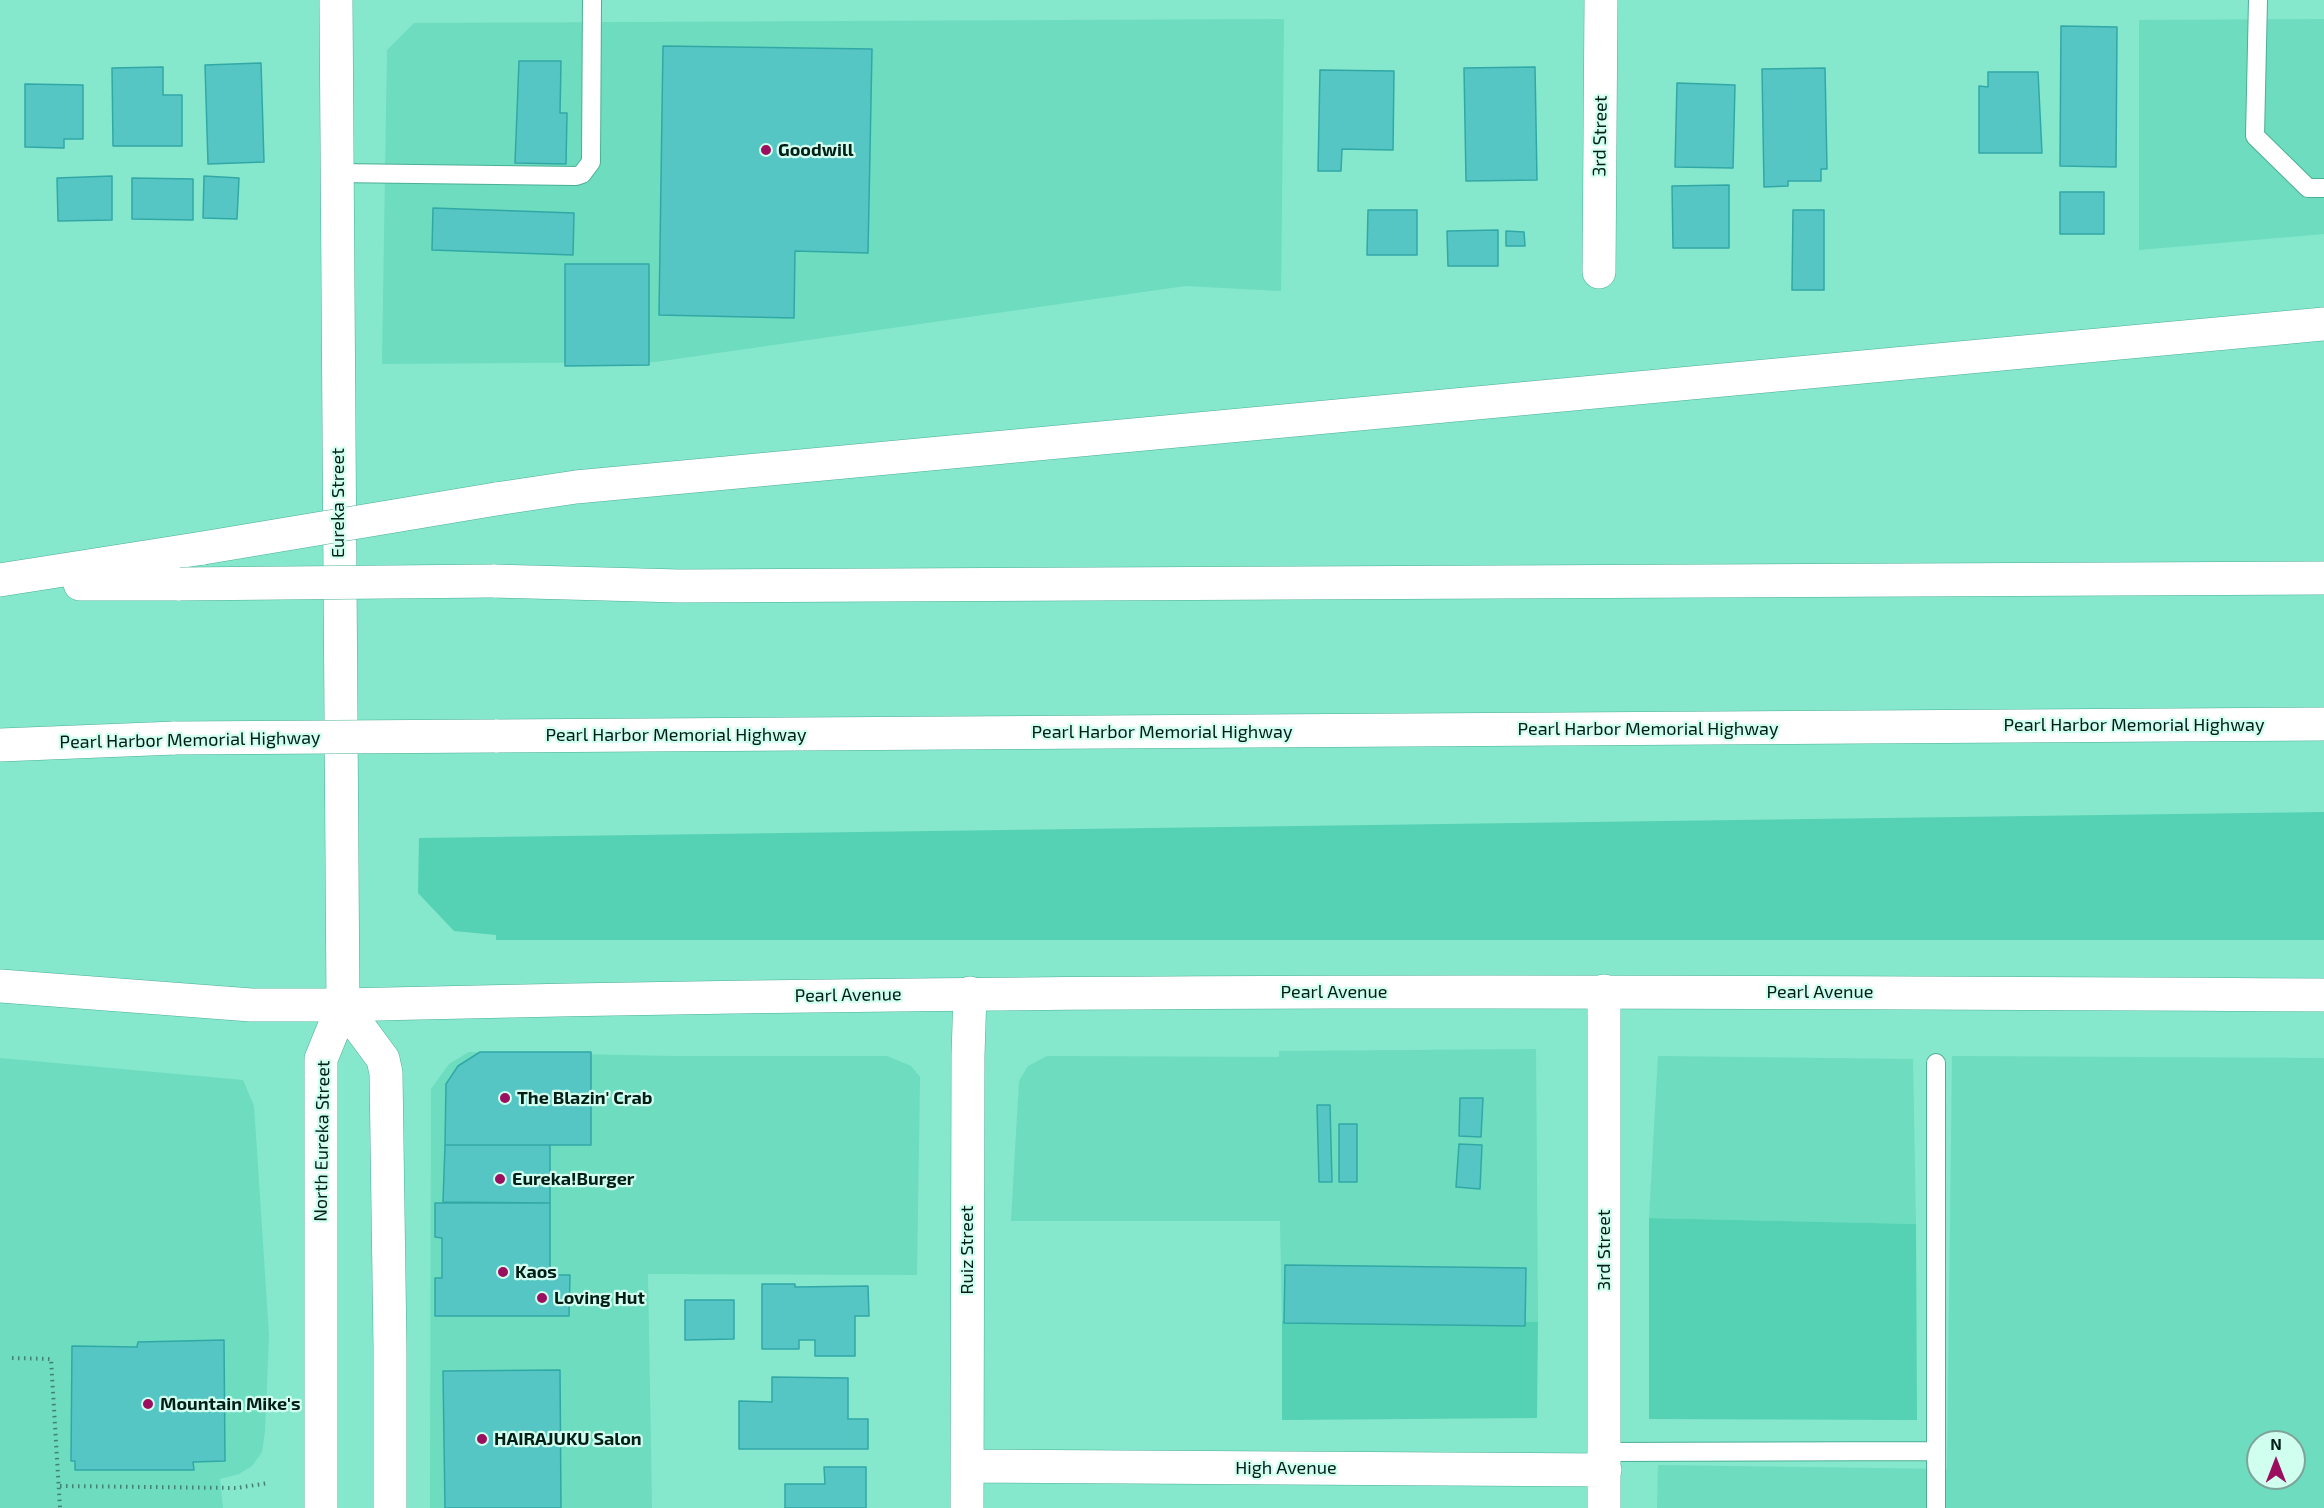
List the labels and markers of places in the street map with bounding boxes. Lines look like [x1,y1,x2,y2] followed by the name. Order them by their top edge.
[778,139,854,161] place label: Goodwill
[759,143,773,157] marker: Goodwill
[517,1087,652,1109] place label: The Blazin' Crab
[498,1091,512,1105] marker: The Blazin' Crab
[512,1168,635,1190] place label: Eureka!Burger
[493,1172,507,1186] marker: Eureka!Burger
[515,1261,557,1283] place label: Kaos
[496,1265,510,1279] marker: Kaos
[554,1287,645,1309] place label: Loving Hut
[535,1291,549,1305] marker: Loving Hut
[160,1393,300,1415] place label: Mountain Mike's
[141,1397,155,1411] marker: Mountain Mike's
[494,1428,642,1450] place label: HAIRAJUKU Salon
[475,1432,489,1446] marker: HAIRAJUKU Salon

